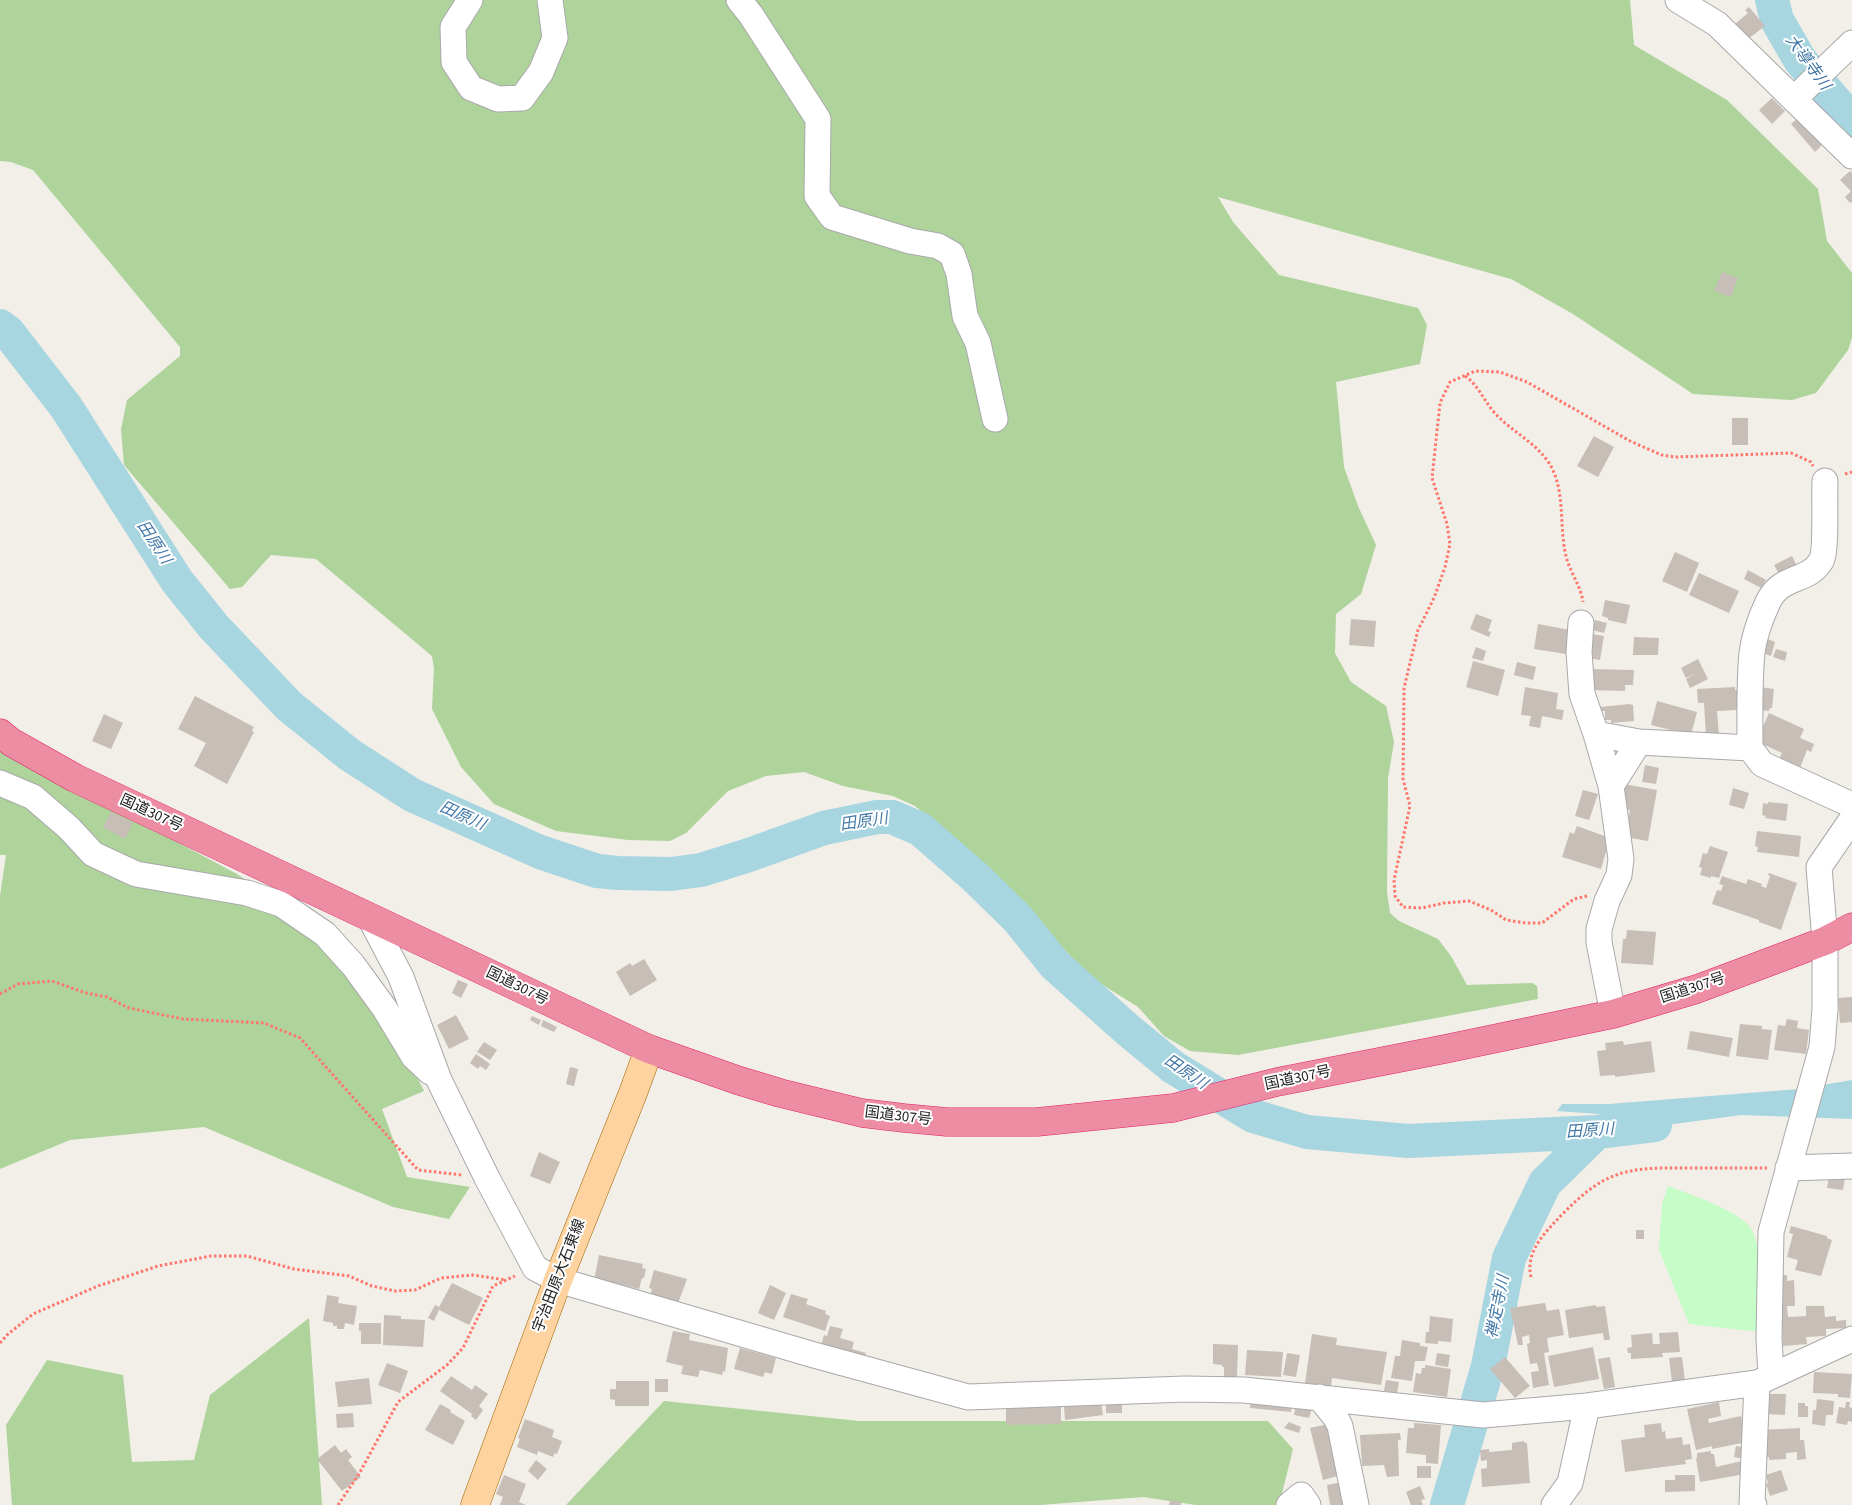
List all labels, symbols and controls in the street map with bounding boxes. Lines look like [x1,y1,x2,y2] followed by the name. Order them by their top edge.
[1780,31,1834,95] water label: 大導寺川
[132,518,174,568] water label: 田原川
[117,792,185,836] street label: 国道307号
[436,798,488,836] water label: 田原川
[839,810,889,836] water label: 田原川
[483,964,551,1010] street label: 国道307号
[1658,970,1728,1008] street label: 国道307号
[1160,1052,1210,1094] water label: 田原川
[1263,1063,1333,1095] street label: 国道307号
[863,1104,933,1130] street label: 国道307号
[1565,1121,1615,1143] water label: 田原川
[530,1217,590,1335] street label: 宇治田原大石東線
[1483,1274,1515,1340] water label: 禅定寺川

